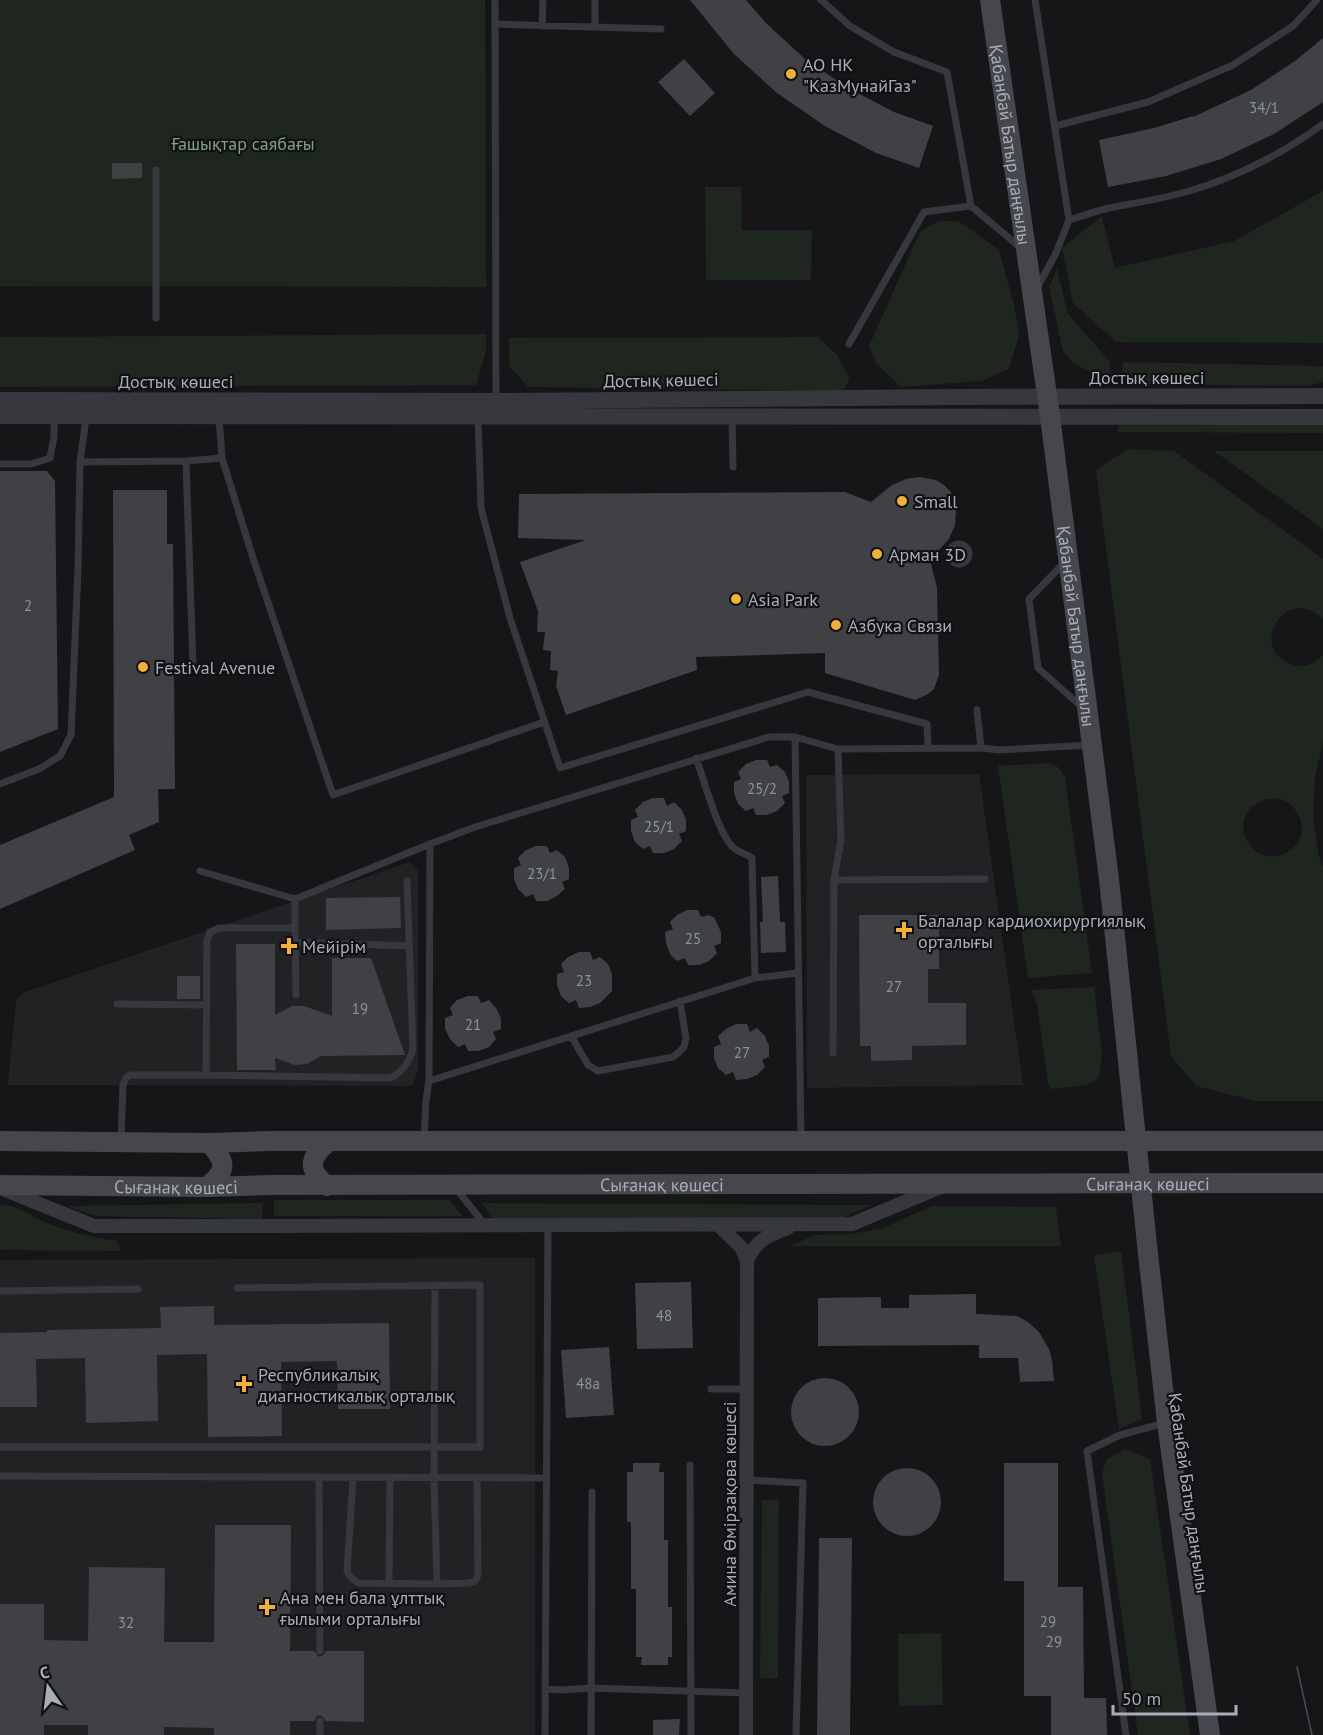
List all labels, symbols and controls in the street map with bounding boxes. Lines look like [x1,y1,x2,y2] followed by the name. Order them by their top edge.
[985,43,1037,246] street label: Қабанбай Батыр даңғылы
[803,53,917,97] place label: АО НК "КазМунайГаз"
[784,67,798,81] marker: АО НК "КазМунайГаз"
[1249,98,1279,117] house number: 34/1
[171,132,315,155] park label: Ғашықтар саябағы
[1089,366,1205,389] street label: Достық көшесі
[603,367,719,393] street label: Достық көшесі
[118,370,234,393] street label: Достық көшесі
[914,490,958,513] place label: Small
[895,494,909,508] marker: Small
[1053,524,1101,728] street label: Қабанбай Батыр даңғылы
[889,543,966,566] place label: Арман 3D
[870,547,884,561] marker: Арман 3D
[748,588,818,611] place label: Asia Park
[729,592,743,606] marker: Asia Park
[24,596,32,615] house number: 2
[848,614,952,637] place label: Азбука Связи
[829,618,843,632] marker: Азбука Связи
[155,656,275,679] place label: Festival Avenue
[136,660,150,674] marker: Festival Avenue
[747,779,777,798] house number: 25/2
[644,817,674,836] house number: 25/1
[527,864,557,883] house number: 23/1
[918,909,1145,953] place label: Балалар кардиохирургиялық орталығы
[895,921,913,939] marker: Балалар кардиохирургиялық орталығы
[685,929,701,948] house number: 25
[302,935,366,958] place label: Мейірім
[280,937,298,955] marker: Мейірім
[576,971,592,990] house number: 23
[886,977,902,996] house number: 27
[352,999,368,1018] house number: 19
[465,1015,481,1034] house number: 21
[734,1043,750,1062] house number: 27
[1086,1172,1210,1195] street label: Сығанақ көшесі
[600,1173,724,1196] street label: Сығанақ көшесі
[114,1175,238,1199] street label: Сығанақ көшесі
[656,1306,672,1325] house number: 48
[258,1363,455,1407] place label: Республикалық диагностикалық орталық
[576,1374,600,1393] house number: 48а
[235,1375,253,1393] marker: Республикалық диагностикалық орталық
[1164,1391,1214,1595] street label: Қабанбай Батыр даңғылы
[718,1401,741,1607] street label: Амина Өмірзақова көшесі
[280,1586,444,1630] place label: Ана мен бала ұлттық ғылыми орталығы
[258,1598,276,1616] marker: Ана мен бала ұлттық ғылыми орталығы
[1040,1612,1056,1631] house number: 29
[118,1613,134,1632] house number: 32
[1046,1632,1062,1651] house number: 29
[18,1657,78,1717] north arrow
[38,1662,51,1683] text: С
[1113,1678,1236,1716] scale bar
[1122,1687,1161,1710] text: 50 m

